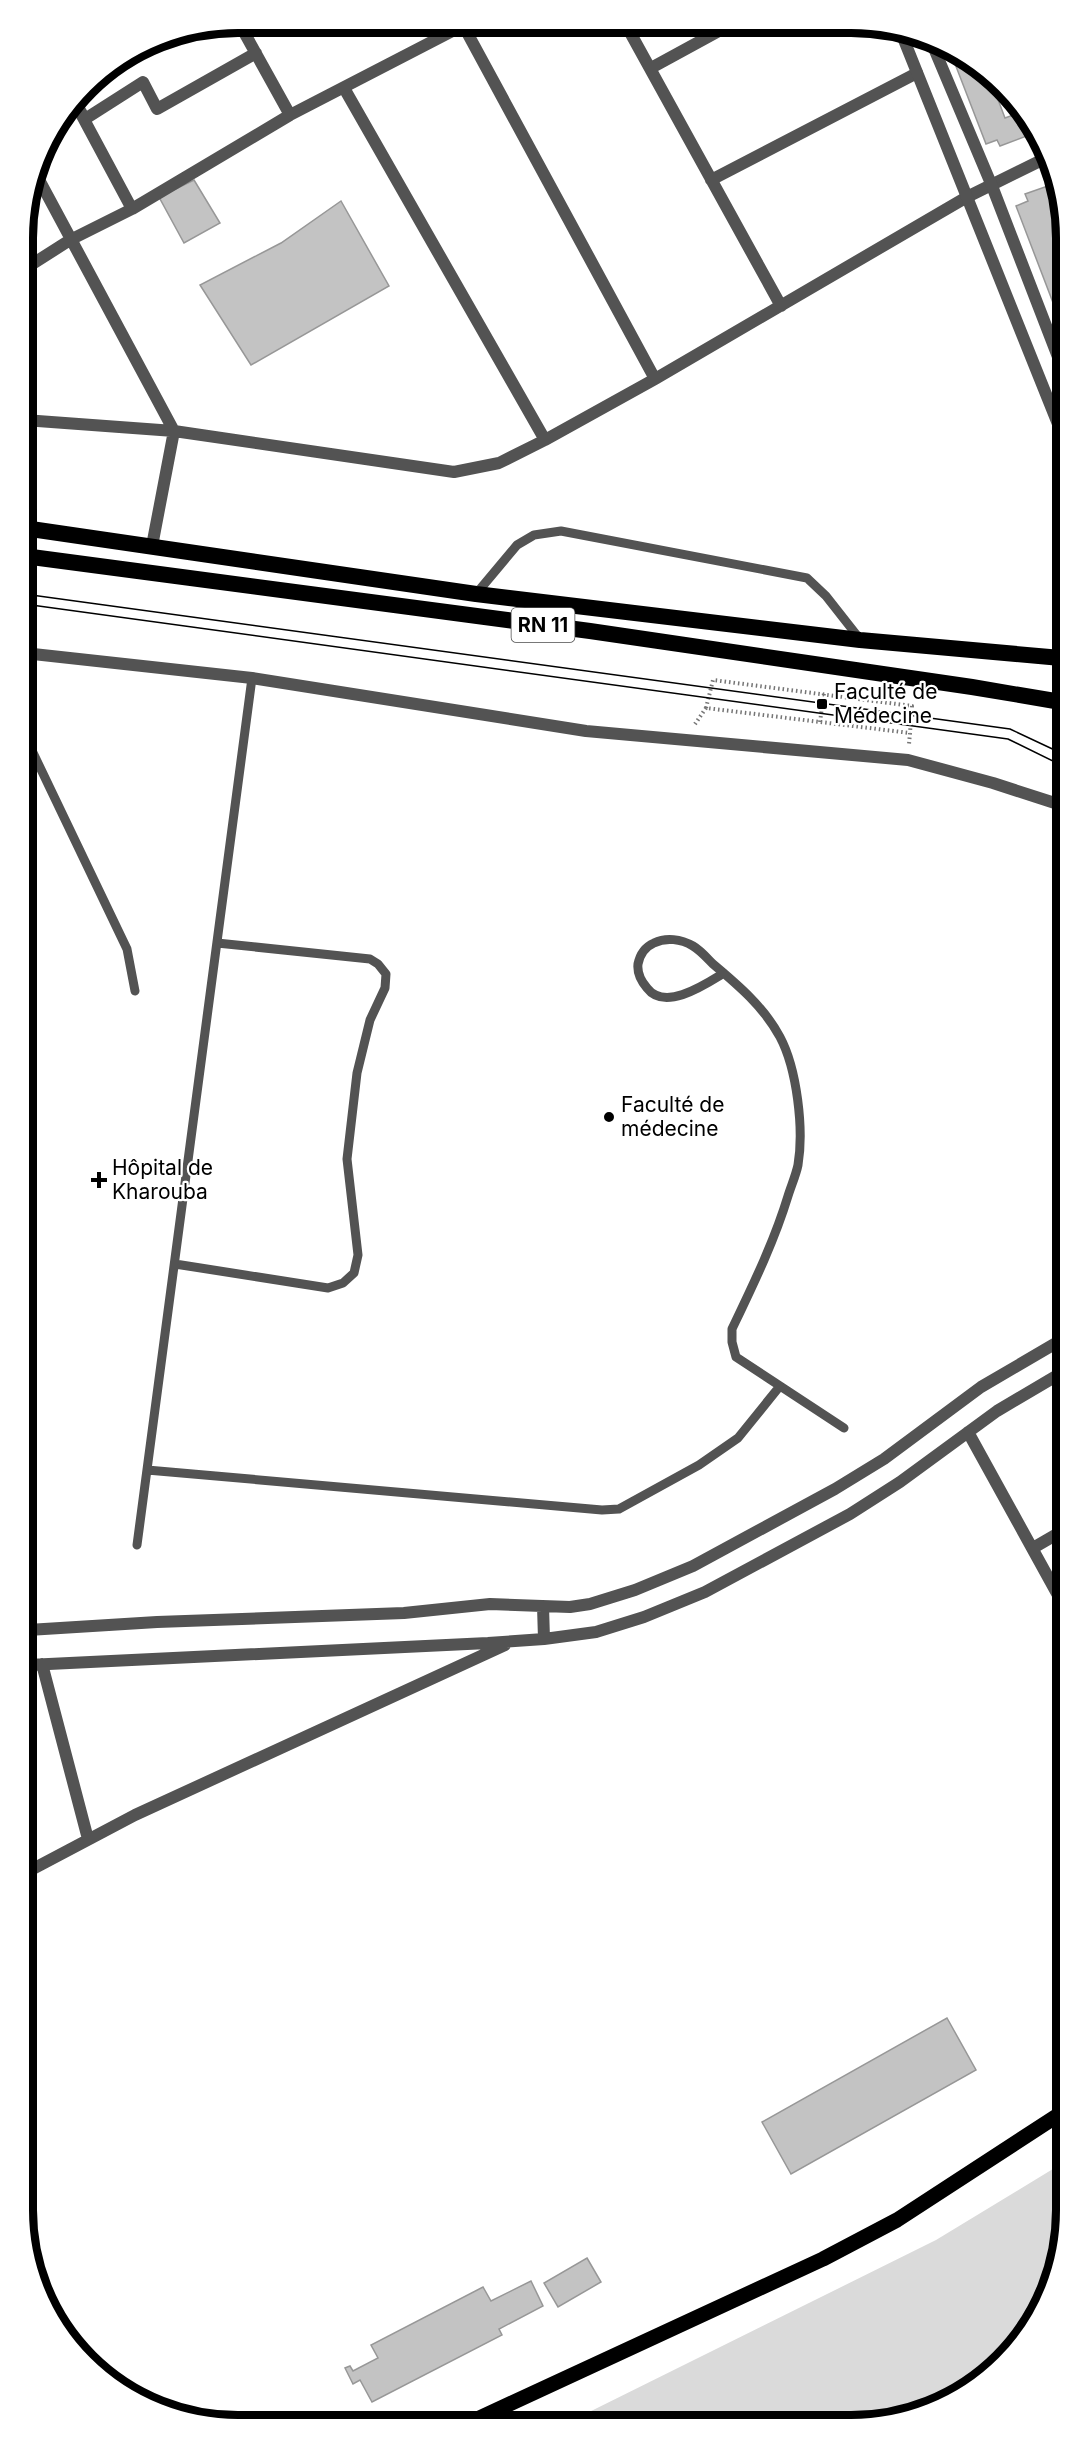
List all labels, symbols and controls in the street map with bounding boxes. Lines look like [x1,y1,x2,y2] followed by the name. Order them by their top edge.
[512,608,574,642] road number: RN 11
[834,679,937,728] place label: Faculté de Médecine
[815,697,829,711] marker: Faculté de Médecine
[621,1092,724,1141] place label: Faculté de médecine
[602,1110,616,1124] marker: Faculté de médecine
[112,1155,213,1204] place label: Hôpital de Kharouba
[90,1171,108,1189] marker: Hôpital de Kharouba

